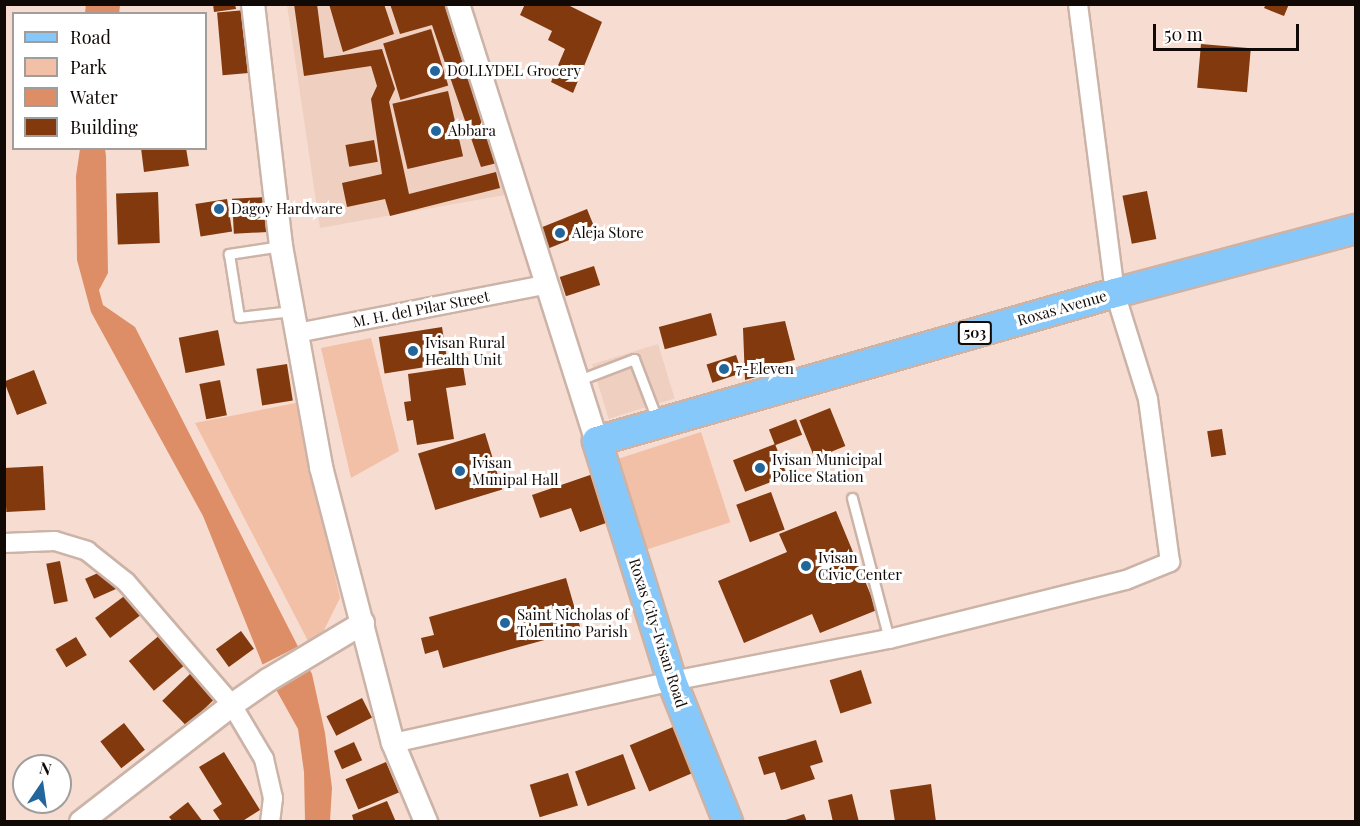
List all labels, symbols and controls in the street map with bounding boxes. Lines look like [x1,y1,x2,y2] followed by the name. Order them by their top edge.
[12,12,207,150] legend
[1156,12,1302,50] scale bar
[1164,22,1203,46] text: 50 m
[70,25,111,49] text: Road
[70,55,107,79] text: Park
[447,62,581,80] place label: DOLLYDEL Grocery
[428,64,442,78] marker: DOLLYDEL Grocery
[70,85,118,109] text: Water
[70,115,138,139] text: Building
[448,122,496,140] place label: Abbara
[429,124,443,138] marker: Abbara
[231,200,343,218] place label: Dagoy Hardware
[212,202,226,216] marker: Dagoy Hardware
[572,224,644,242] place label: Aleja Store
[553,226,567,240] marker: Aleja Store
[351,287,491,331] street label: M. H. del Pilar Street
[1015,287,1109,329] street label: Roxas Avenue
[957,322,993,344] road number: 503
[425,333,505,368] place label: Ivisan Rural Health Unit
[406,344,420,358] marker: Ivisan Rural Health Unit
[736,360,794,378] place label: 7-Eleven
[717,362,731,376] marker: 7-Eleven
[772,450,883,485] place label: Ivisan Municipal Police Station
[472,453,559,488] place label: Ivisan Munipal Hall
[753,461,767,475] marker: Ivisan Municipal Police Station
[453,464,467,478] marker: Ivisan Munipal Hall
[818,548,902,583] place label: Ivisan Civic Center
[625,556,691,710] street label: Roxas City-Ivisan Road
[799,559,813,573] marker: Ivisan Civic Center
[517,605,629,640] place label: Saint Nicholas of Tolentino Parish
[498,616,512,630] marker: Saint Nicholas of Tolentino Parish
[12,754,72,814] north arrow
[38,756,54,779] text: N

